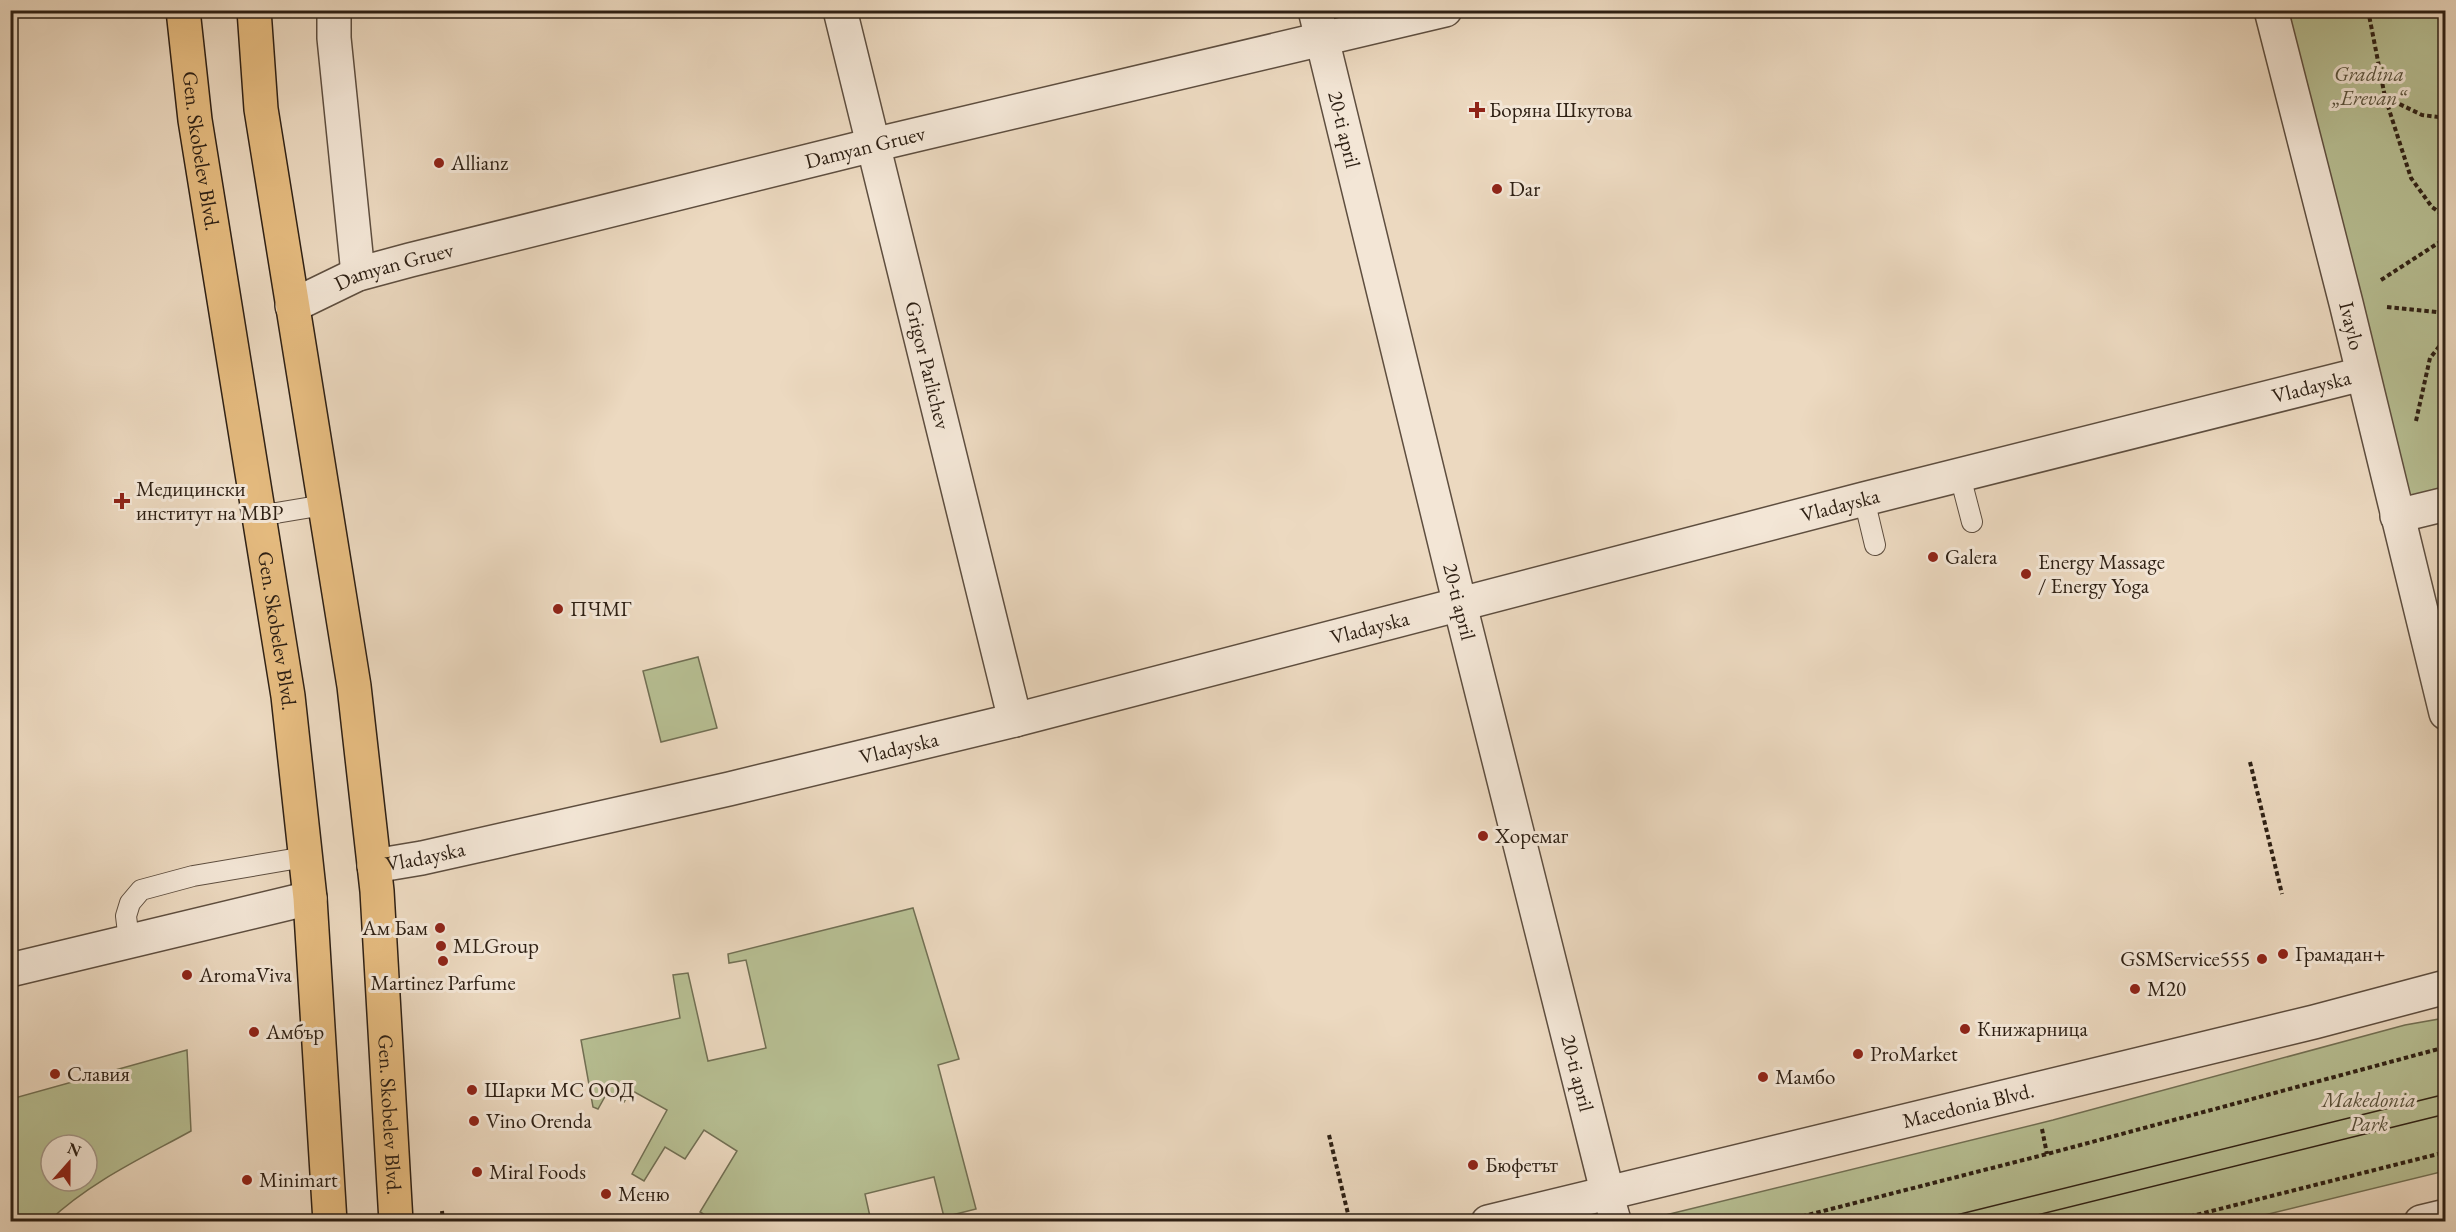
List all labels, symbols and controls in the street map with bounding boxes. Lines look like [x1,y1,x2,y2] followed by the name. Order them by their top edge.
[2330,60,2408,111] park label: Gradina „Erevan“
[177,70,227,232] street label: Gen. Skobelev Blvd.
[1322,88,1367,171] street label: 20-ti april
[1489,96,1633,123] place label: Боряна Шкутова
[1470,103,1484,117] marker: Боряна Шкутова
[802,119,929,174] street label: Damyan Gruev
[450,149,508,176] place label: Allianz
[432,156,446,170] marker: Allianz
[1509,175,1540,202] place label: Dar
[1490,182,1504,196] marker: Dar
[329,236,457,297] street label: Damyan Gruev
[899,298,957,433] street label: Grigor Parlichev
[2333,299,2371,353] street label: Ivaylo
[2269,363,2354,409] street label: Vladayska
[136,475,284,526] place label: Медицински институт на МВР
[1797,482,1883,528] street label: Vladayska
[113,492,131,510] marker: Медицински институт на МВР
[1945,543,1998,570] place label: Galera
[2038,548,2165,599] place label: Energy Massage / Energy Yoga
[252,549,303,712] street label: Gen. Skobelev Blvd.
[1926,550,1940,564] marker: Galera
[1437,560,1482,643] street label: 20-ti april
[2019,567,2033,581] marker: Energy Massage / Energy Yoga
[570,595,632,622] place label: ПЧМГ
[551,602,565,616] marker: ПЧМГ
[1327,604,1413,650] street label: Vladayska
[856,725,942,770] street label: Vladayska
[1494,822,1569,849] place label: Хоремаг
[1476,829,1490,843] marker: Хоремаг
[383,835,468,877] street label: Vladayska
[361,914,428,941] place label: Ам Бам
[433,921,447,935] marker: Ам Бам
[453,932,539,959] place label: MLGroup
[434,939,448,953] marker: MLGroup
[2295,940,2385,967] place label: Грамадан+
[2120,945,2250,972] place label: GSMService555
[2276,947,2290,961] marker: Грамадан+
[2255,952,2269,966] marker: GSMService555
[436,954,450,968] marker: Martinez Parfume
[198,961,292,988] place label: AromaViva
[180,968,194,982] marker: AromaViva
[370,969,516,996] place label: Martinez Parfume
[2147,975,2186,1002] place label: M20
[2128,982,2142,996] marker: M20
[1977,1015,2088,1042] place label: Книжарница
[265,1018,324,1045] place label: Амбър
[1958,1022,1972,1036] marker: Книжарница
[247,1025,261,1039] marker: Амбър
[1555,1032,1601,1114] street label: 20-ti april
[372,1034,408,1196] street label: Gen. Skobelev Blvd.
[1870,1040,1958,1067] place label: ProMarket
[1851,1047,1865,1061] marker: ProMarket
[67,1060,130,1087] place label: Славия
[1775,1063,1835,1090] place label: Мамбо
[48,1067,62,1081] marker: Славия
[1756,1070,1770,1084] marker: Мамбо
[484,1076,635,1103] place label: Шарки МС ООД
[1899,1076,2037,1134] street label: Macedonia Blvd.
[465,1083,479,1097] marker: Шарки МС ООД
[2320,1086,2416,1137] park label: Makedonia Park
[486,1107,592,1134] place label: Vino Orenda
[467,1114,481,1128] marker: Vino Orenda
[39,1133,99,1193] north arrow
[64,1137,84,1162] text: N
[1485,1151,1558,1178] place label: Бюфетът
[489,1158,586,1185] place label: Miral Foods
[1466,1158,1480,1172] marker: Бюфетът
[470,1165,484,1179] marker: Miral Foods
[259,1166,338,1193] place label: Minimart
[240,1173,254,1187] marker: Minimart
[618,1180,670,1207] place label: Меню
[599,1187,613,1201] marker: Меню

